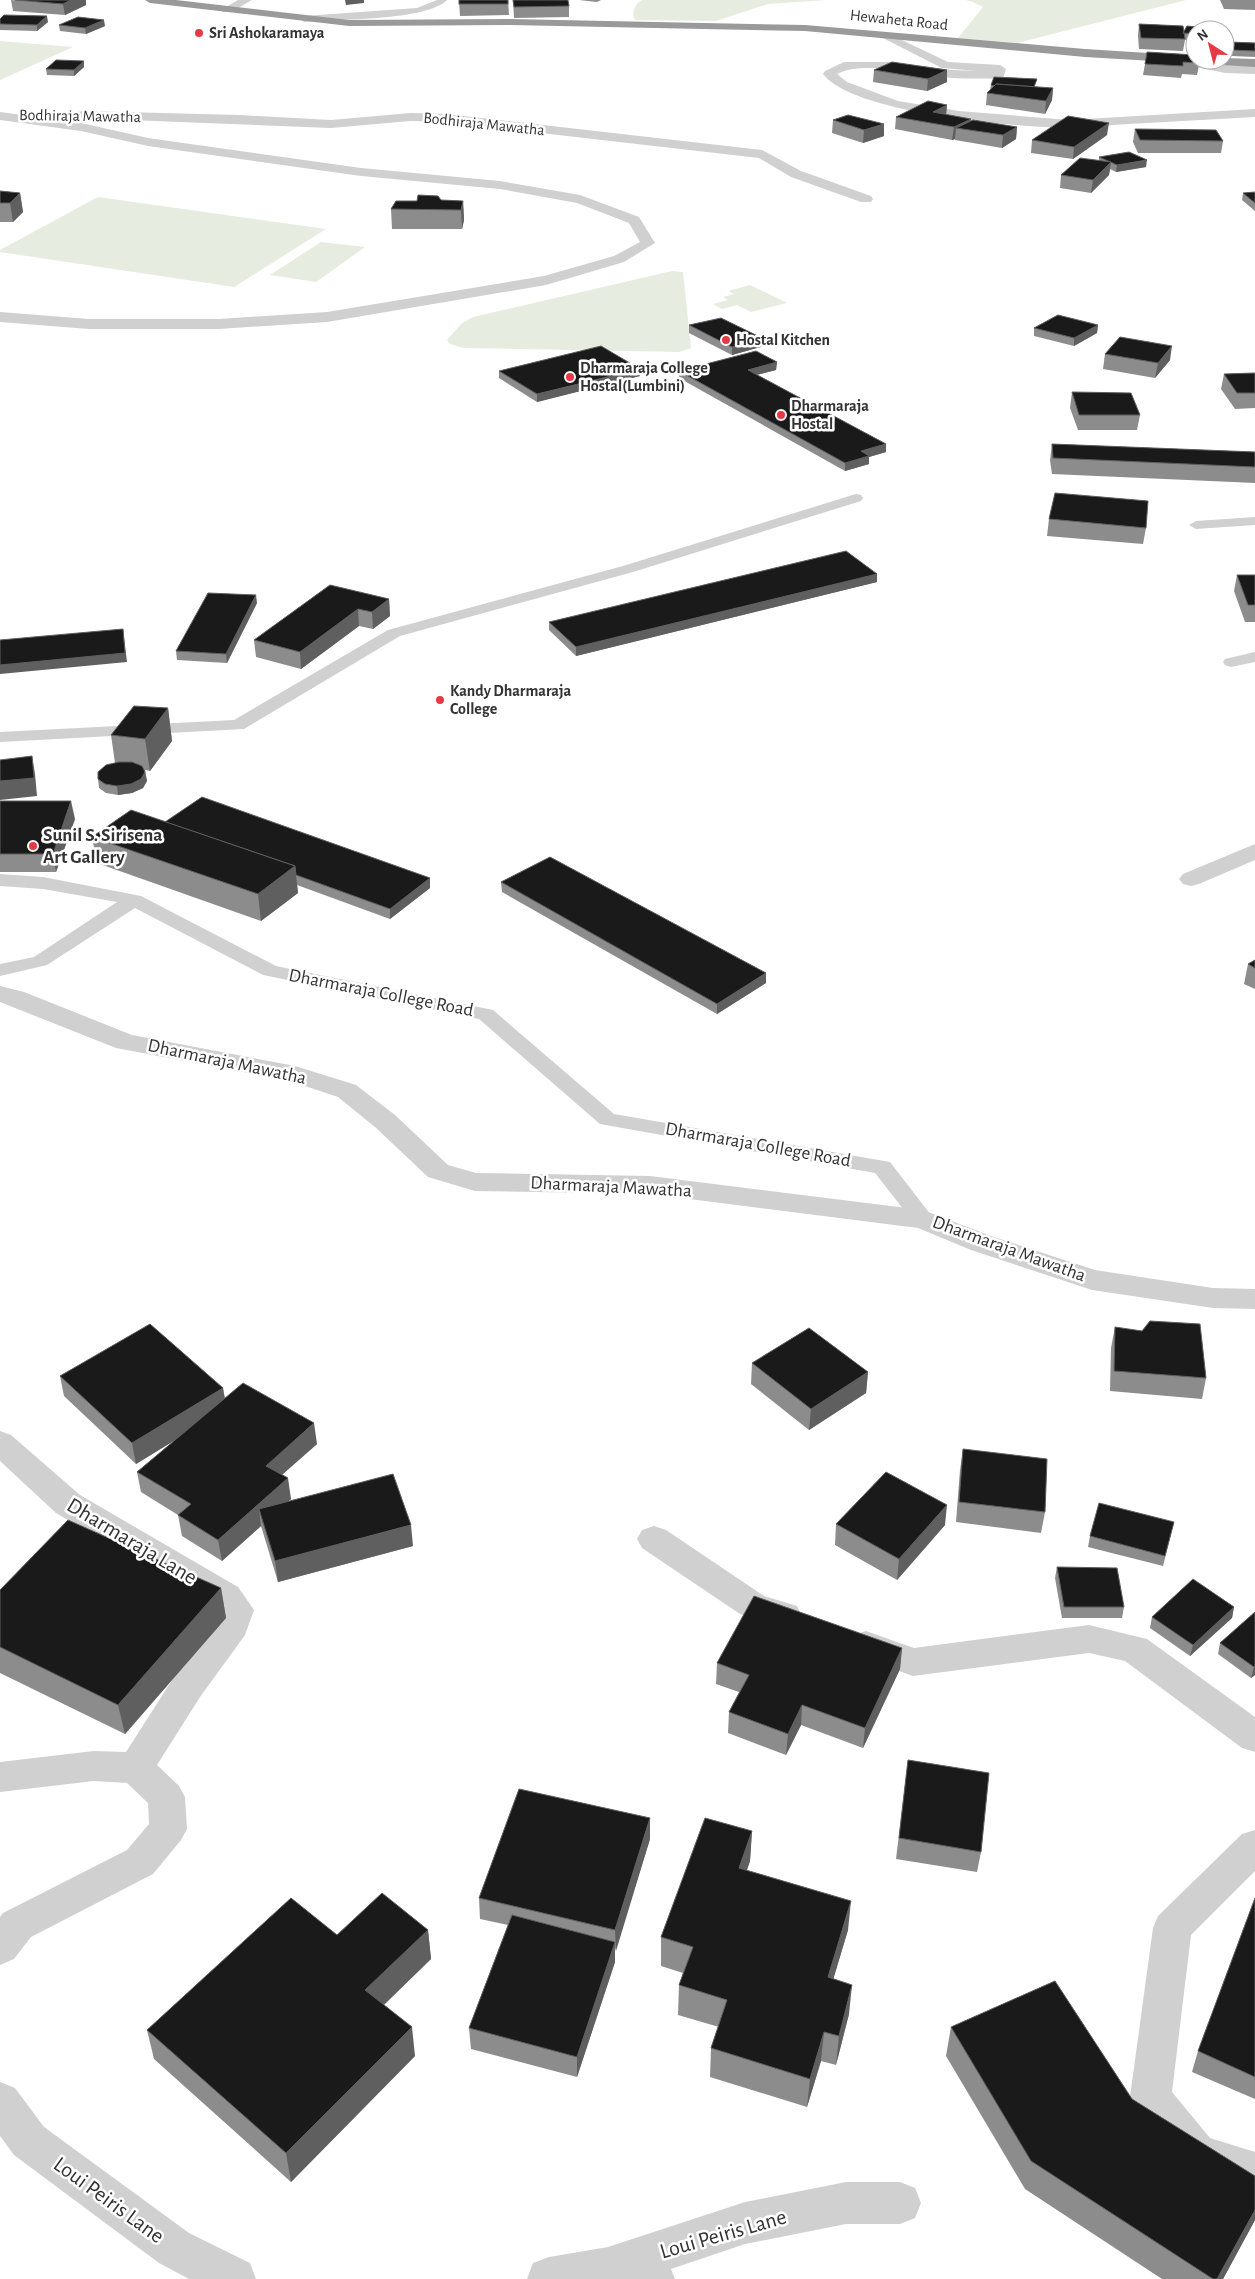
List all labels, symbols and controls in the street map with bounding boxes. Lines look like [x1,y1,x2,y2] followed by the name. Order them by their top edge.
[849,7,949,33] street label: Hewaheta Road
[1185,20,1235,70] north arrow
[209,25,325,42] place label: Sri Ashokaramaya
[193,27,205,39] marker: Sri Ashokaramaya
[1195,27,1211,44] text: N
[19,107,141,126] street label: Bodhiraja Mawatha
[422,110,545,139] street label: Bodhiraja Mawatha
[736,332,830,348] place label: Hostal Kitchen
[720,334,732,346] marker: Hostal Kitchen
[580,360,708,394] place label: Dharmaraja College Hostal(Lumbini)
[564,371,576,383] marker: Dharmaraja College Hostal(Lumbini)
[791,398,869,432] place label: Dharmaraja Hostal
[775,409,787,421] marker: Dharmaraja Hostal
[450,683,572,717] place label: Kandy Dharmaraja College
[434,694,446,706] marker: Kandy Dharmaraja College
[43,826,162,867] place label: Sunil S. Sirisena Art Gallery
[27,840,39,852] marker: Sunil S. Sirisena Art Gallery
[287,966,475,1020] street label: Dharmaraja College Road
[146,1036,308,1088] street label: Dharmaraja Mawatha
[664,1119,852,1171] street label: Dharmaraja College Road
[530,1173,692,1201] street label: Dharmaraja Mawatha
[930,1212,1088,1286] street label: Dharmaraja Mawatha
[63,1494,201,1588] street label: Dharmaraja Lane
[50,2153,168,2247] street label: Loui Peiris Lane
[657,2205,789,2263] street label: Loui Peiris Lane

